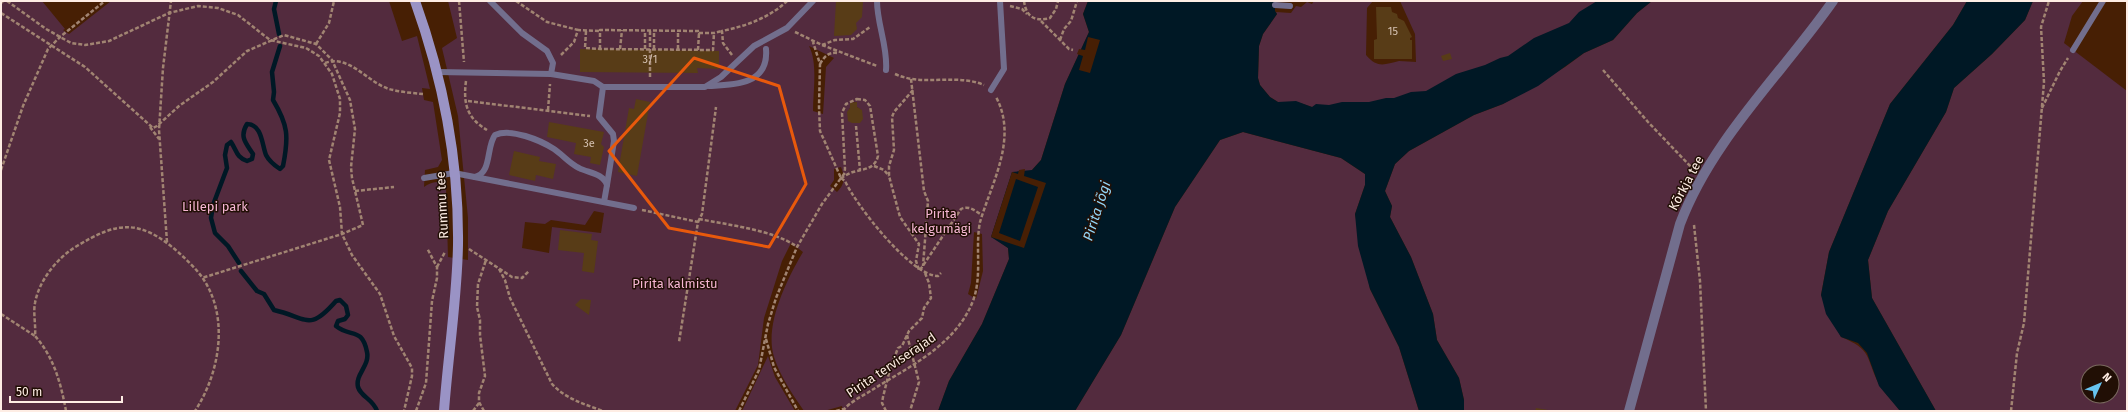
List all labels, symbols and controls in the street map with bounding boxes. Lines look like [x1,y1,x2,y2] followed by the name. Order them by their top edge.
[1388,25,1399,38] house number: 15
[642,53,658,66] house number: 3/1
[583,137,595,150] house number: 3e
[1665,153,1707,213] street label: Kõrkja tee
[433,171,451,239] street label: Rummu tee
[1079,179,1115,243] water label: Pirita jõgi
[182,199,248,214] park label: Lillepi park
[911,206,971,236] park label: Pirita kelgumägi
[632,276,718,291] park label: Pirita kalmistu
[843,329,939,401] street label: Pirita terviserajad
[2080,364,2120,404] north arrow
[2100,370,2114,385] text: N
[10,378,122,404] scale bar
[16,385,42,399] text: 50 m

